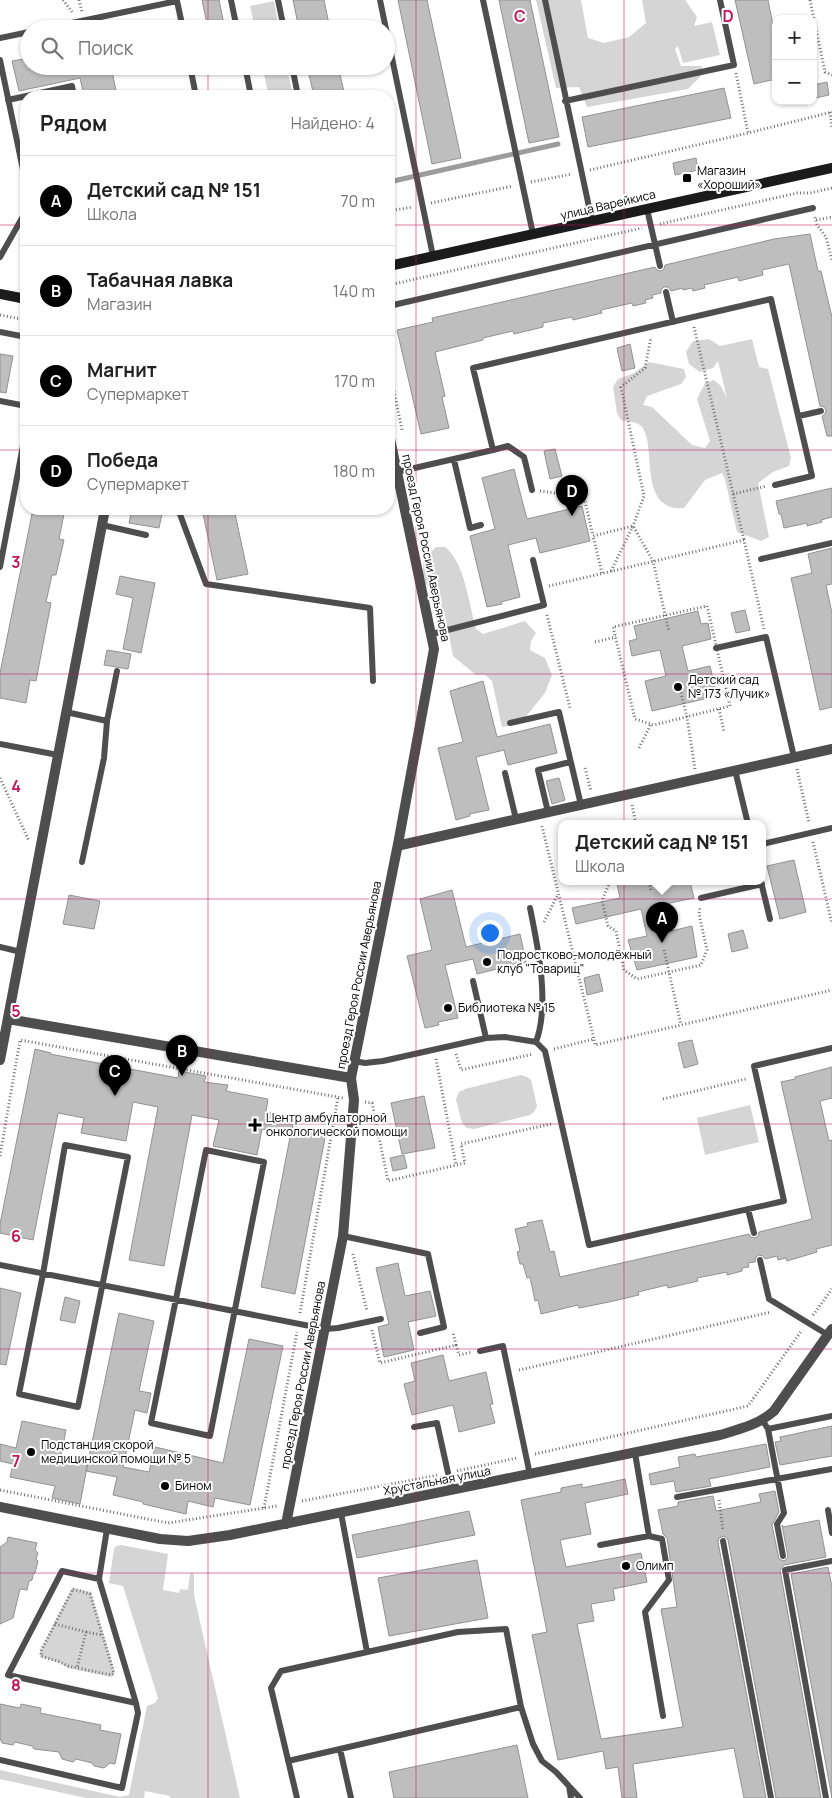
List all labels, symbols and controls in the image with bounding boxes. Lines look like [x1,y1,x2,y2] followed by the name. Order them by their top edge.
[514,5,526,27] text: C
[722,5,734,27] text: D
[772,15,817,105] map controls
[772,15,817,60] button: +
[20,20,395,75] search box
[38,34,66,62] icon: search
[78,35,133,61] text: Поиск
[772,60,817,105] button: −
[40,109,107,137] text: Рядом
[291,112,375,134] text: Найдено: 4
[697,162,761,193] place label: Магазин «Хороший»
[681,172,693,184] marker: Магазин «Хороший»
[87,177,261,203] text: Детский сад № 151
[559,185,657,224] street label: улица Варейкиса
[51,190,61,212] text: A
[340,190,375,212] text: 70 m
[87,203,137,225] text: Школа
[87,267,233,293] text: Табачная лавка
[51,280,61,302] text: B
[333,280,375,302] text: 140 m
[87,293,152,315] text: Магазин
[87,357,157,383] text: Магнит
[50,370,62,392] text: C
[334,370,375,392] text: 170 m
[87,383,189,405] text: Супермаркет
[87,447,158,473] text: Победа
[398,453,455,643] street label: проезд Героя России Аверьянова
[50,460,62,482] text: D
[333,460,375,482] text: 180 m
[87,473,189,495] text: Супермаркет
[556,475,588,516] pin: D
[11,551,21,573] text: 3
[688,671,770,702] place label: Детский сад № 173 «Лучик»
[672,681,684,693] marker: Детский сад № 173 «Лучик»
[11,775,21,797] text: 4
[558,820,766,885] popup
[575,829,749,855] text: Детский сад № 151
[575,855,625,877] text: Школа
[332,879,385,1070] street label: проезд Героя России Аверьянова
[646,902,678,943] pin: A
[477,920,503,946] your location
[497,946,652,977] place label: Подростково-молодёжный клуб "Товарищ"
[481,956,493,968] marker: Подростково-молодёжный клуб "Товарищ"
[458,999,555,1016] place label: Библиотека № 15
[11,1000,21,1022] text: 5
[442,1002,454,1014] marker: Библиотека № 15
[166,1035,198,1076] pin: B
[99,1055,131,1096] pin: C
[266,1109,407,1140] place label: Центр амбулаторной онкологической помощи
[248,1118,262,1132] marker: Центр амбулаторной онкологической помощи
[11,1225,21,1247] text: 6
[276,1279,329,1470] street label: проезд Героя России Аверьянова
[41,1436,191,1467] place label: Подстанция скорой медицинской помощи № 5
[25,1446,37,1458] marker: Подстанция скорой медицинской помощи № 5
[12,1450,20,1472] text: 7
[382,1462,492,1499] street label: Хрустальная улица
[175,1477,212,1494] place label: Бином
[159,1480,171,1492] marker: Бином
[636,1557,674,1574] place label: Олимп
[620,1560,632,1572] marker: Олимп
[11,1674,21,1696] text: 8

